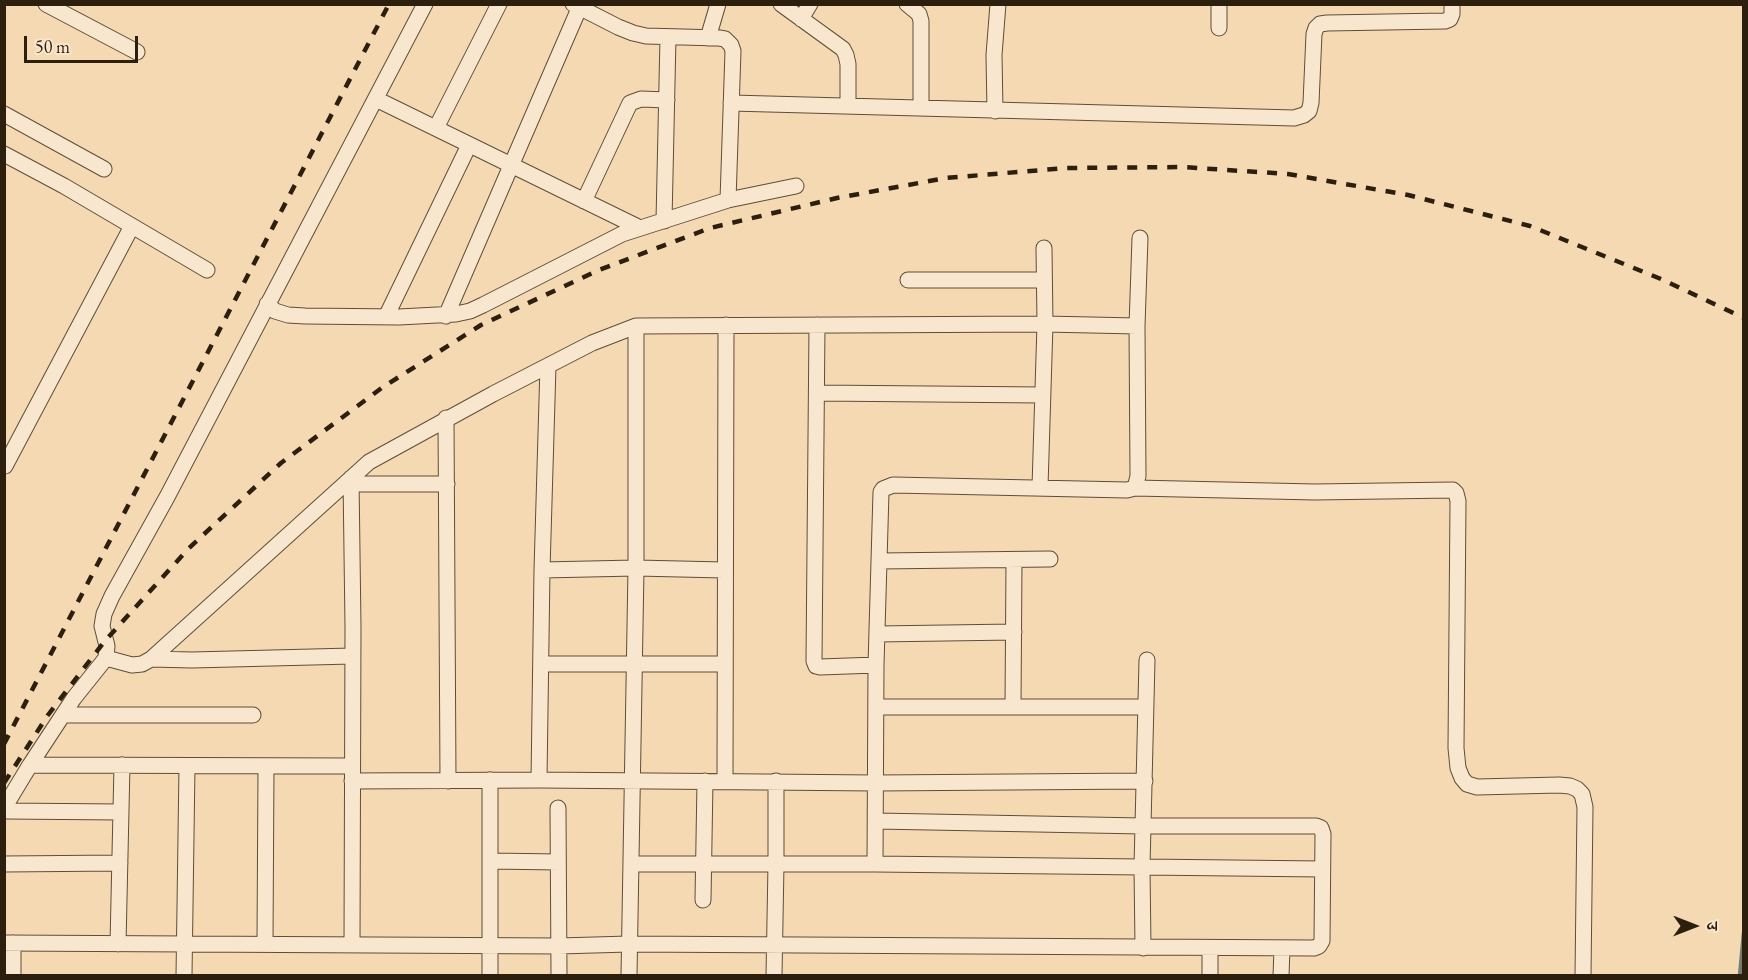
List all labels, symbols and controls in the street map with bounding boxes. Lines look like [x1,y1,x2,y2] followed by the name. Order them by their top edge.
[27,24,141,62] scale bar
[35,35,70,58] text: 50 m
[1664,896,1724,956] north arrow
[1702,922,1723,930] text: उ

